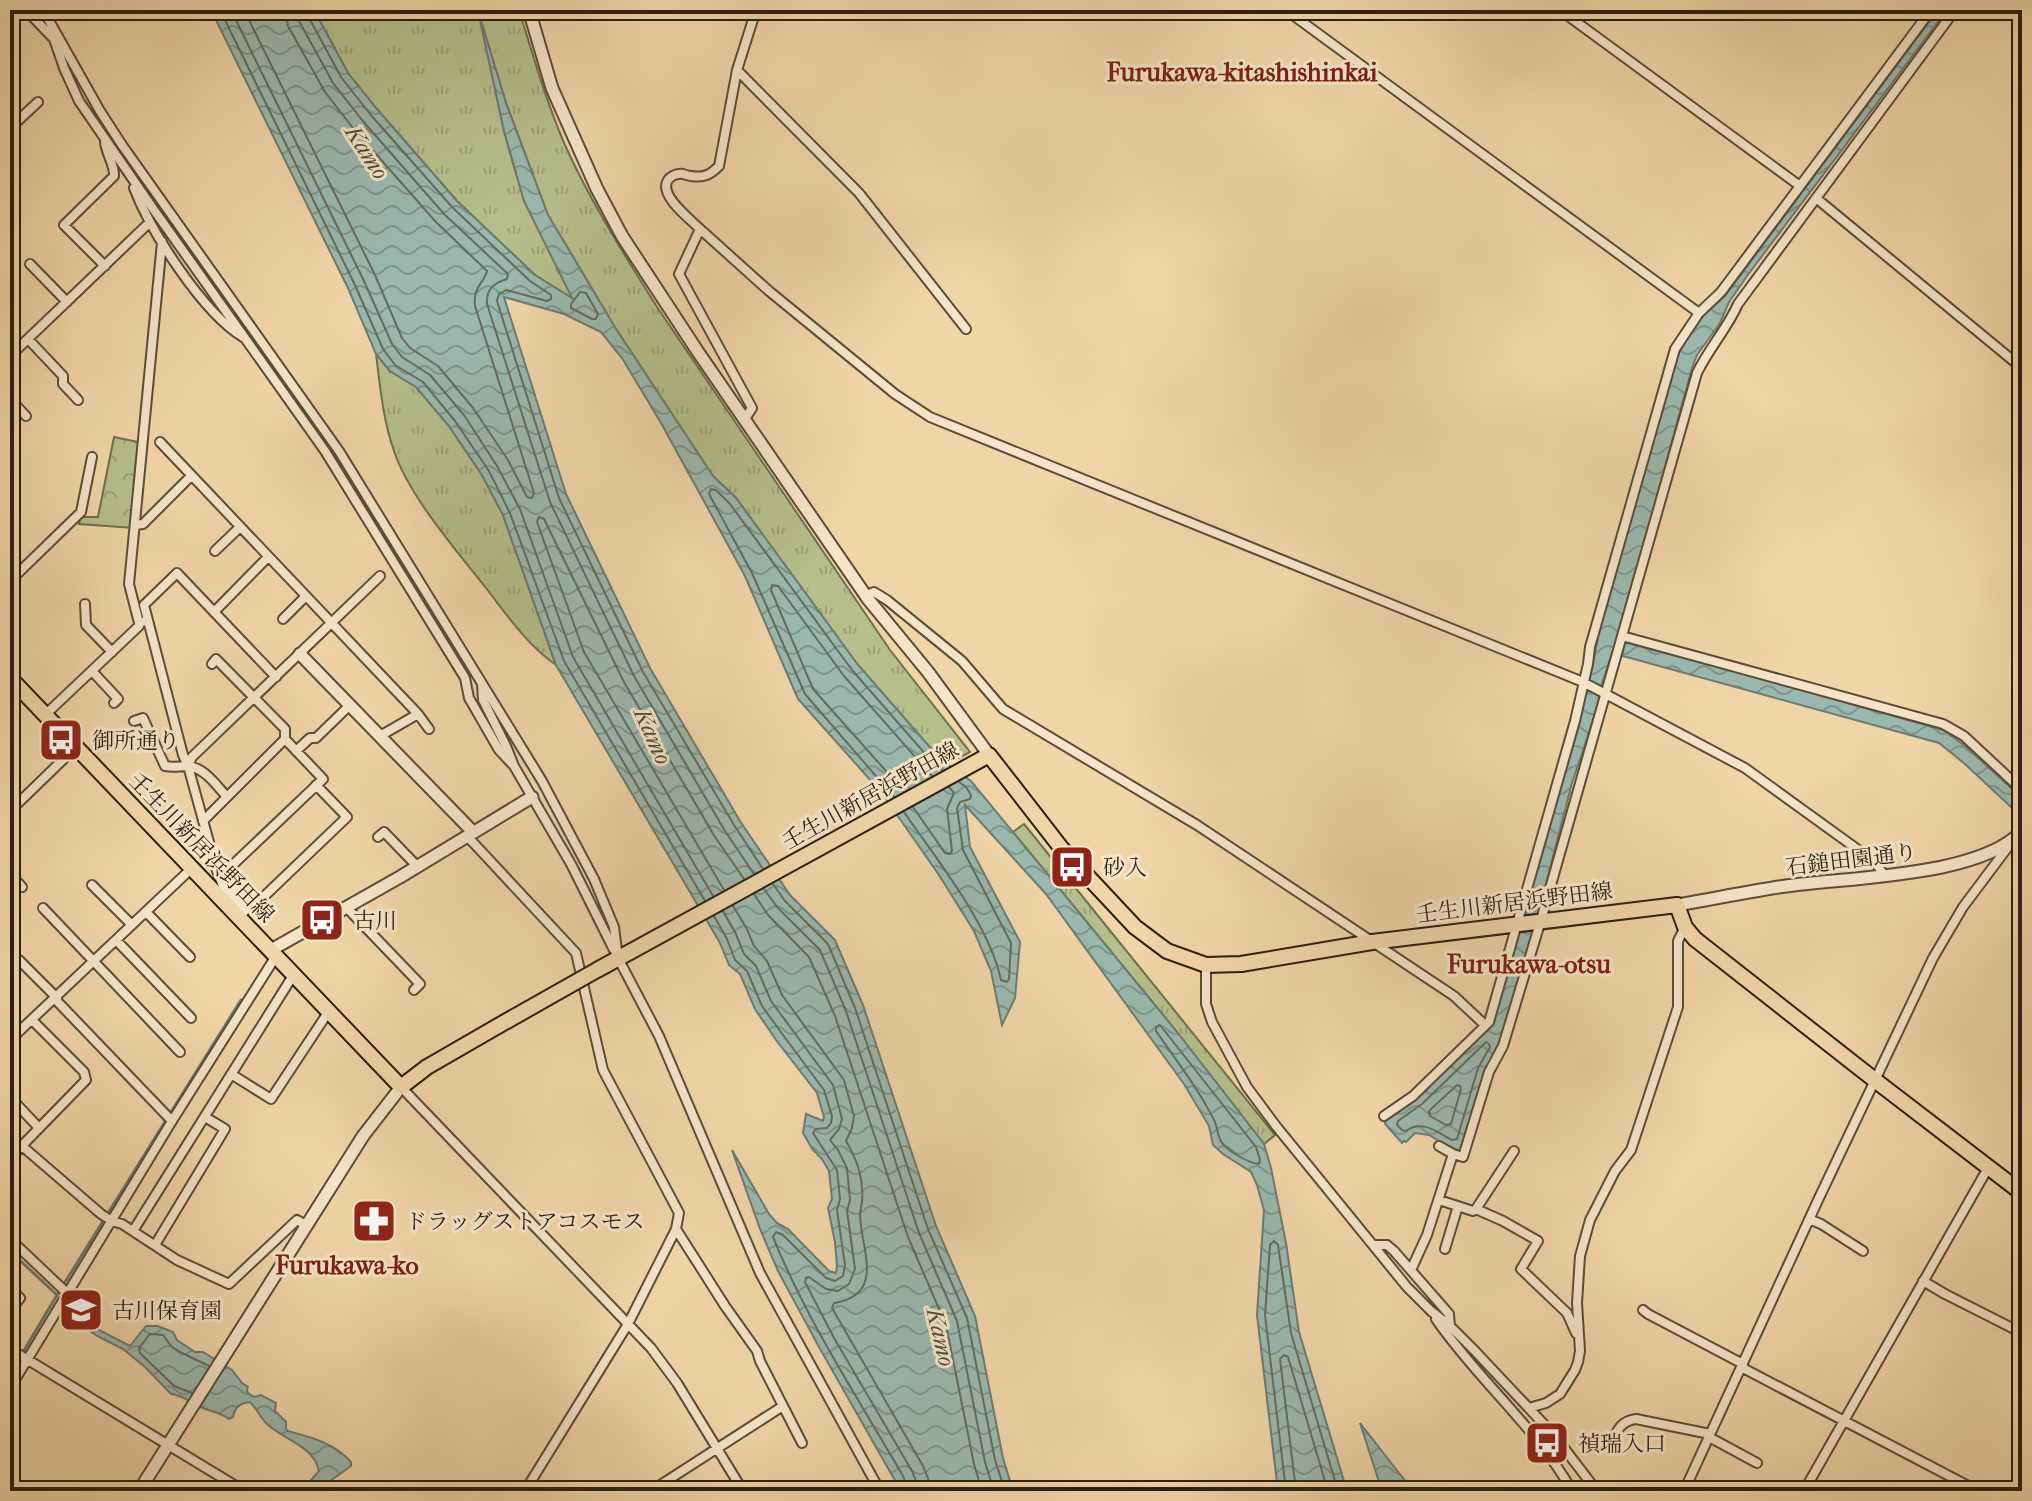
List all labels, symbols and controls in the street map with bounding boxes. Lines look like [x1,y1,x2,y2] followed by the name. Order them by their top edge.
[1105,57,1378,88] district label: Furukawa-kitashishinkai
[338,118,395,185] water label: Kamo
[627,701,678,769] water label: Kamo
[37,716,85,764] bus stop icon: 御所通り
[92,728,180,754] place label: 御所通り
[778,737,963,855] street label: 壬生川新居浜野田線
[123,767,279,928] street label: 壬生川新居浜野田線
[1784,839,1918,881] street label: 石鎚田園通り
[1048,843,1096,891] bus stop icon: 砂入
[1103,855,1147,881] place label: 砂入
[1414,878,1614,928] street label: 壬生川新居浜野田線
[298,896,346,944] bus stop icon: 古川
[353,908,397,934] place label: 古川
[1446,949,1611,980] district label: Furukawa-otsu
[350,1197,398,1245] pharmacy icon: ドラッグストアコスモス
[405,1209,645,1235] place label: ドラッグストアコスモス
[274,1250,419,1281] district label: Furukawa-ko
[57,1286,105,1334] school or university icon: 古川保育園
[112,1298,222,1324] place label: 古川保育園
[920,1303,961,1369] water label: Kamo
[1523,1419,1571,1467] bus stop icon: 禎瑞入口
[1578,1431,1666,1457] place label: 禎瑞入口

